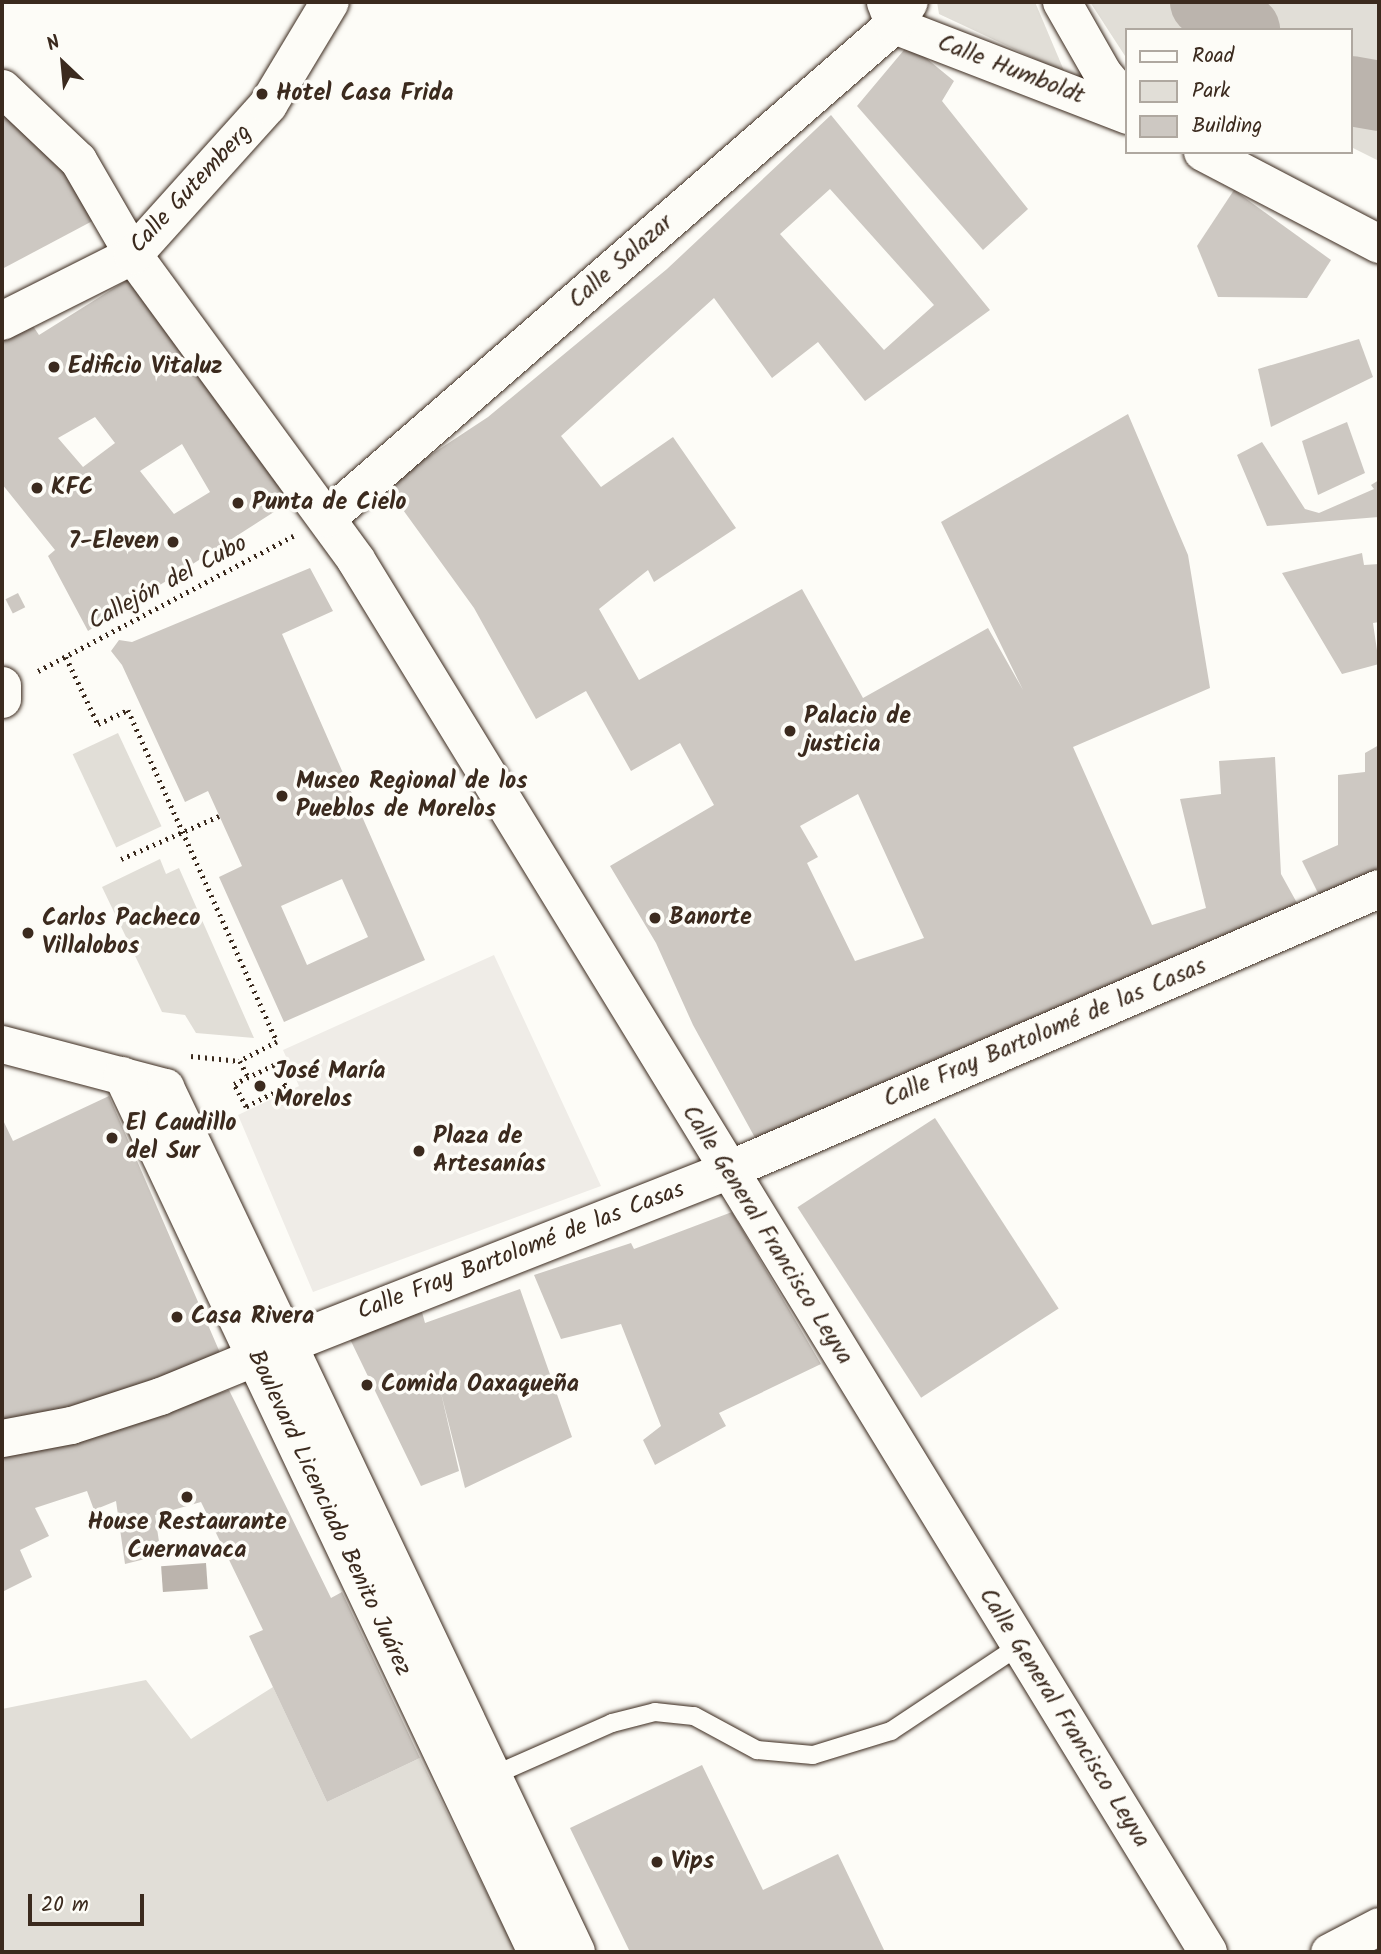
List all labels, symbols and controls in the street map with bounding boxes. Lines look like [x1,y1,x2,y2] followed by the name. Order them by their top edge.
[28,28,98,98] north arrow
[42,28,66,60] text: N
[1126,28,1353,154] legend
[933,29,1089,111] street label: Calle Humboldt
[1192,40,1234,73] text: Road
[1192,75,1230,108] text: Park
[276,80,454,108] place label: Hotel Casa Frida
[254,86,270,102] marker: Hotel Casa Frida
[1192,110,1262,143] text: Building
[124,118,258,260] street label: Calle Gutemberg
[563,209,679,315] street label: Calle Salazar
[68,353,223,381] place label: Edificio Vitaluz
[46,359,62,375] marker: Edificio Vitaluz
[51,474,93,502] place label: KFC
[29,480,45,496] marker: KFC
[252,489,406,517] place label: Punta de Cielo
[230,495,246,511] marker: Punta de Cielo
[68,528,159,556] place label: 7-Eleven
[84,529,252,637] street label: Callejón del Cubo
[165,534,181,550] marker: 7-Eleven
[804,703,911,759] place label: Palacio de justicia
[782,723,798,739] marker: Palacio de justicia
[296,768,527,824] place label: Museo Regional de los Pueblos de Morelos
[274,788,290,804] marker: Museo Regional de los Pueblos de Morelos
[669,904,752,932] place label: Banorte
[42,905,201,961] place label: Carlos Pacheco Villalobos
[647,910,663,926] marker: Banorte
[20,925,36,941] marker: Carlos Pacheco Villalobos
[879,952,1211,1114] street label: Calle Fray Bartolomé de las Casas
[274,1058,386,1114] place label: José María Morelos
[252,1078,268,1094] marker: José María Morelos
[675,1100,859,1370] street label: Calle General Francisco Leyva
[126,1110,236,1166] place label: El Caudillo del Sur
[433,1123,546,1179] place label: Plaza de Artesanías
[104,1130,120,1146] marker: El Caudillo del Sur
[411,1143,427,1159] marker: Plaza de Artesanías
[353,1175,689,1327] street label: Calle Fray Bartolomé de las Casas
[191,1303,314,1331] place label: Casa Rivera
[169,1309,185,1325] marker: Casa Rivera
[241,1345,417,1681] street label: Boulevard Licenciado Benito Juárez
[381,1371,579,1399] place label: Comida Oaxaqueña
[359,1377,375,1393] marker: Comida Oaxaqueña
[179,1489,195,1505] marker: House Restaurante Cuernavaca
[87,1509,287,1565] place label: House Restaurante Cuernavaca
[972,1583,1156,1853] street label: Calle General Francisco Leyva
[671,1848,714,1876] place label: Vips
[649,1854,665,1870] marker: Vips
[32,1881,147,1925] scale bar
[41,1889,89,1922] text: 20 m

